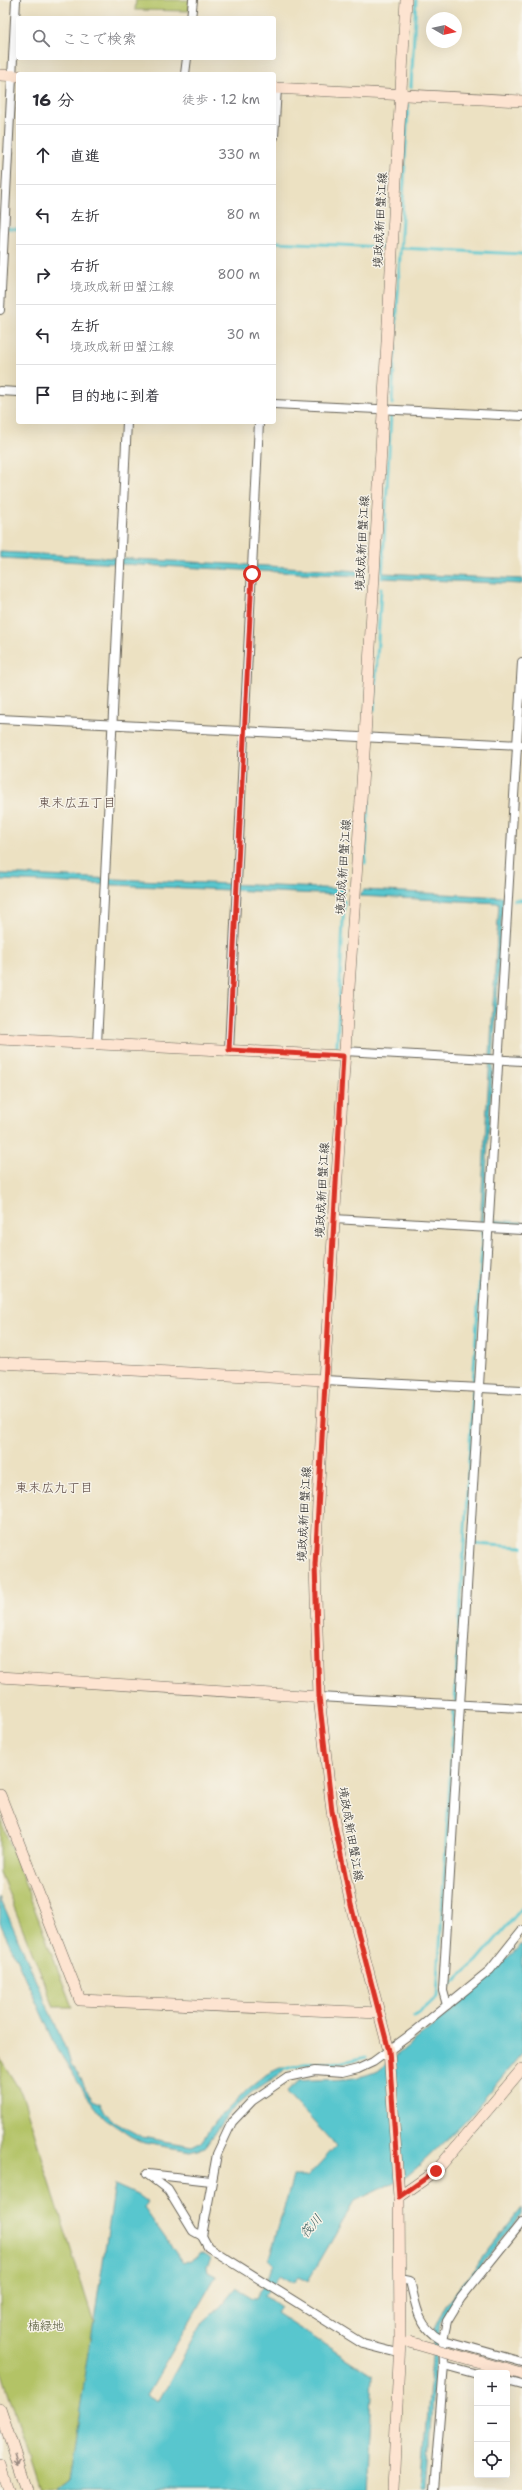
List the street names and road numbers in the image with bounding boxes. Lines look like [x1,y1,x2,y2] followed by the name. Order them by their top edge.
[369,172,391,268] street label: 境政成新田蟹江線
[351,495,373,591] street label: 境政成新田蟹江線
[332,819,354,915] street label: 境政成新田蟹江線
[311,1142,333,1238] street label: 境政成新田蟹江線
[293,1466,315,1562] street label: 境政成新田蟹江線
[335,1785,367,1883] street label: 境政成新田蟹江線

